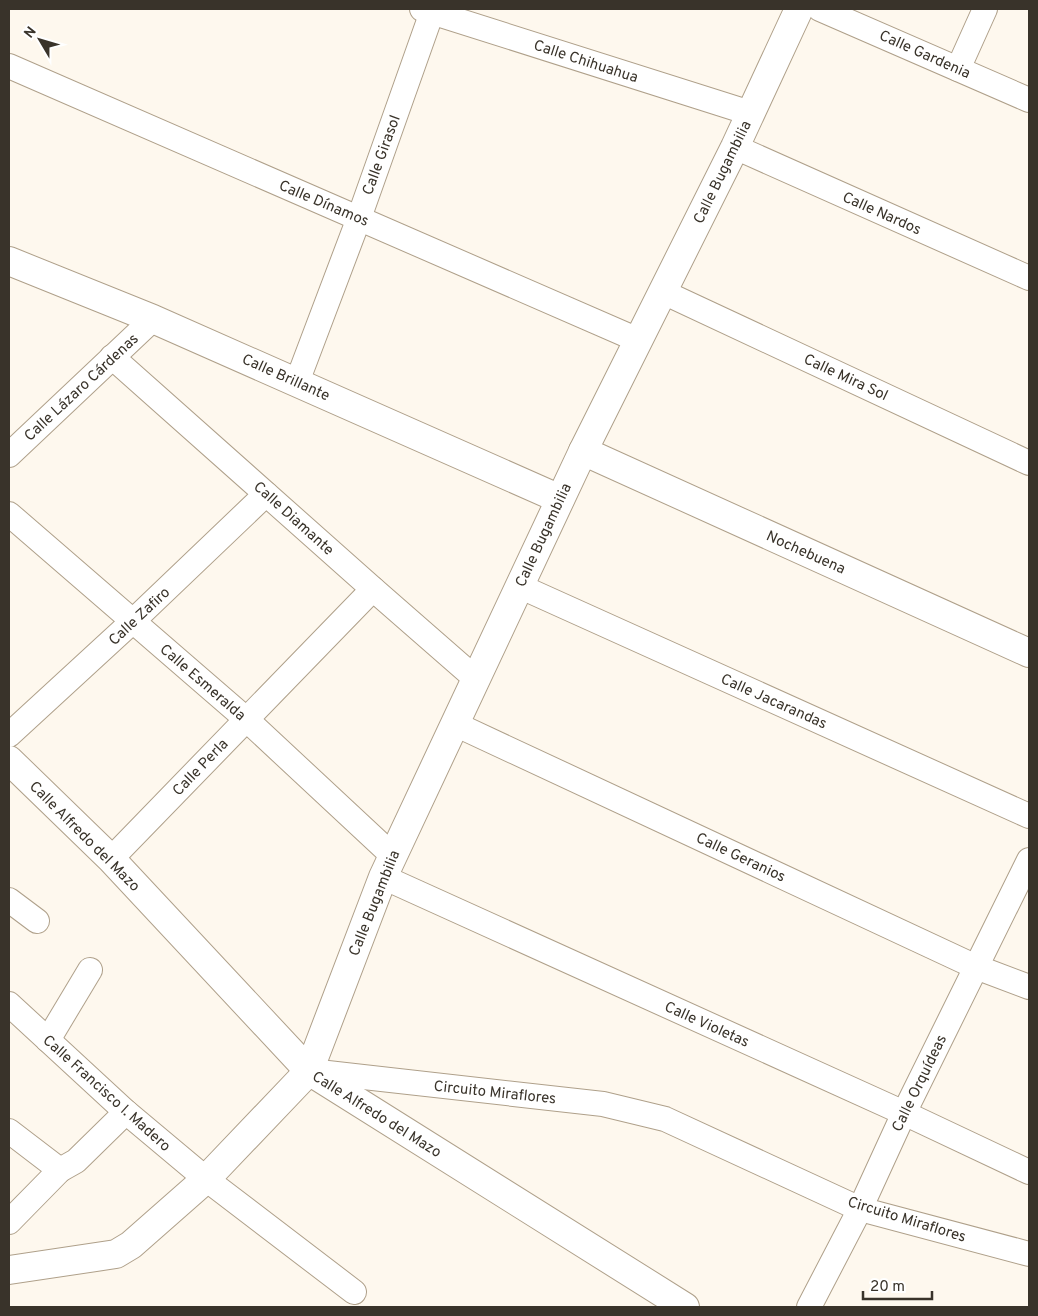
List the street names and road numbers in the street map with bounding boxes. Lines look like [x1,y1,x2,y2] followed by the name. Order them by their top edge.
[876,27,973,84] street label: Calle Gardenia
[531,37,640,88] street label: Calle Chihuahua
[359,113,406,198] street label: Calle Girasol
[690,118,757,227] street label: Calle Bugambilia
[276,177,371,232] street label: Calle Dínamos
[839,189,924,240] street label: Calle Nardos
[21,330,143,446] street label: Calle Lázaro Cárdenas
[238,351,332,406] street label: Calle Brillante
[800,351,891,406] street label: Calle Mira Sol
[249,478,337,560] street label: Calle Diamante
[512,481,577,591] street label: Calle Bugambilia
[763,527,848,579] street label: Nochebuena
[105,584,175,650] street label: Calle Zafiro
[155,641,249,726] street label: Calle Esmeralda
[717,670,830,734] street label: Calle Jacarandas
[169,735,233,801] street label: Calle Perla
[25,778,143,896] street label: Calle Alfredo del Mazo
[693,829,788,887] street label: Calle Geranios
[346,848,405,959] street label: Calle Bugambilia
[661,998,752,1052] street label: Calle Violetas
[38,1032,174,1157] street label: Calle Francisco I. Madero
[889,1032,952,1135] street label: Calle Orquídeas
[308,1068,444,1163] street label: Calle Alfredo del Mazo
[433,1078,557,1109] street label: Circuito Miraflores
[845,1193,968,1247] street label: Circuito Miraflores

